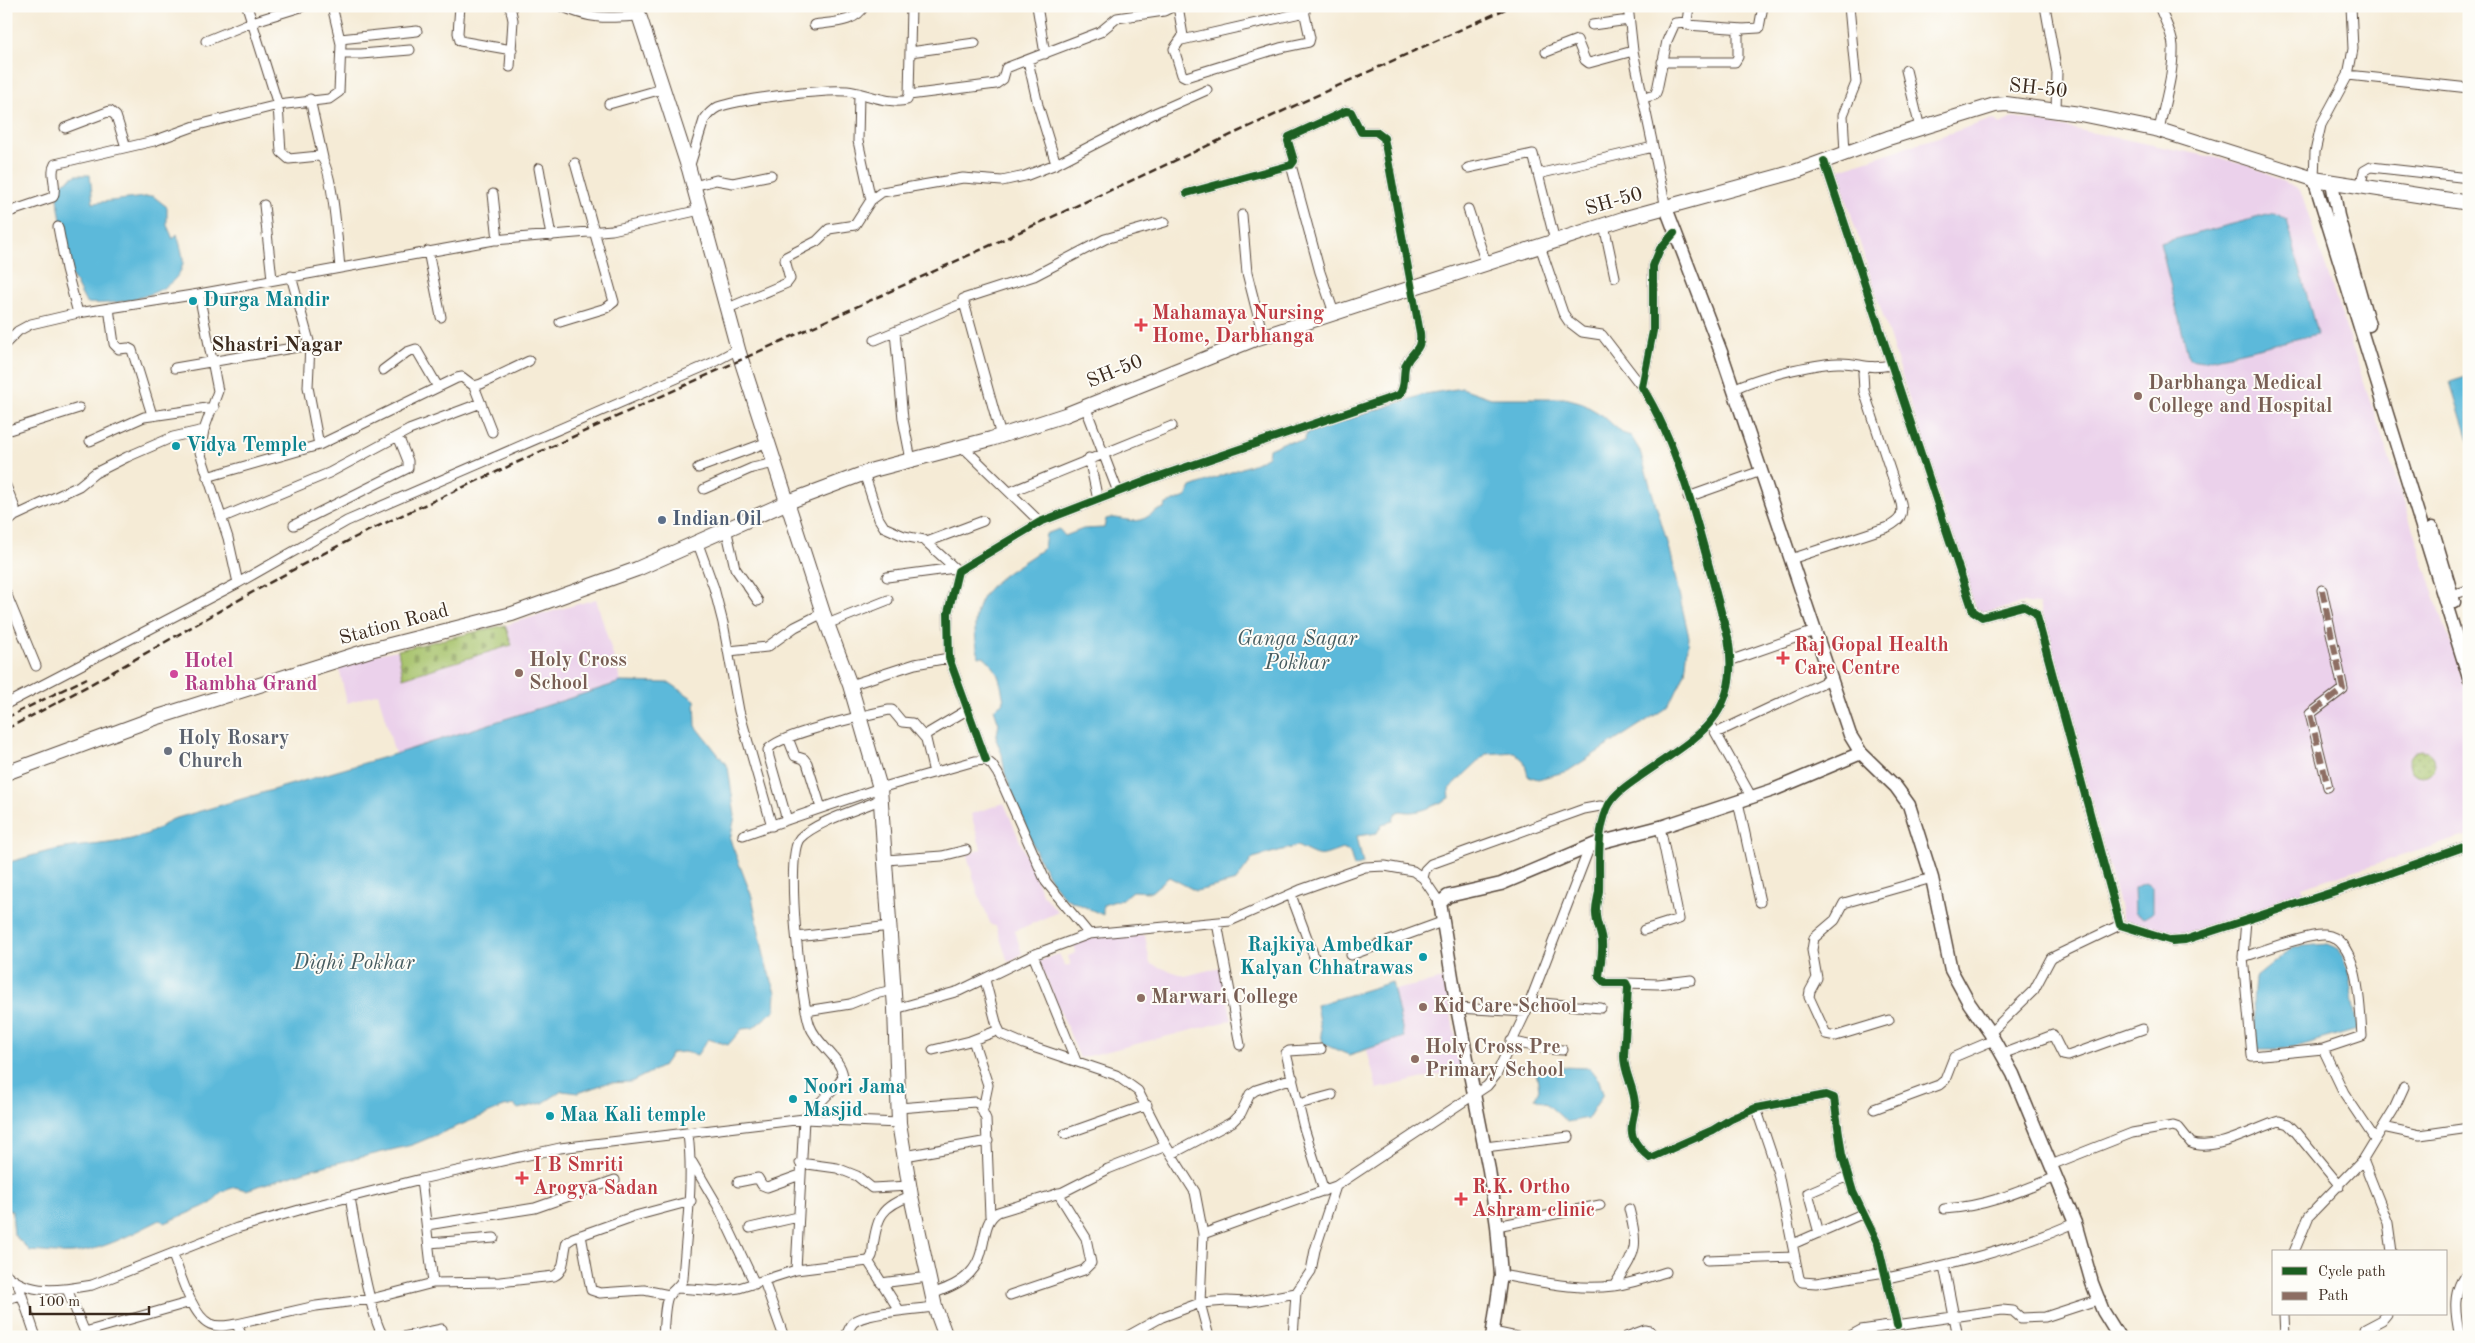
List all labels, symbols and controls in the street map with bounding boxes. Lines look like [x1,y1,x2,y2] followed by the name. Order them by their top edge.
[2008,76,2068,102] street label: SH-50
[1583,184,1645,220] street label: SH-50
[203,291,330,311] place label: Durga Mandir
[187,295,199,307] marker: Durga Mandir
[1152,304,1324,347] place label: Mahamaya Nursing Home, Darbhanga
[1134,318,1148,332] marker: Mahamaya Nursing Home, Darbhanga
[211,335,343,356] district label: Shastri Nagar
[1084,352,1146,392] street label: SH-50
[2148,374,2332,417] place label: Darbhanga Medical College and Hospital
[2132,390,2144,402] marker: Darbhanga Medical College and Hospital
[186,436,307,456] place label: Vidya Temple
[170,440,182,452] marker: Vidya Temple
[672,510,762,530] place label: Indian Oil
[656,514,668,526] marker: Indian Oil
[337,601,451,649] street label: Station Road
[1237,629,1358,674] water label: Ganga Sagar Pokhar
[1794,636,1949,679] place label: Raj Gopal Health Care Centre
[529,651,627,694] place label: Holy Cross School
[1776,651,1790,665] marker: Raj Gopal Health Care Centre
[184,652,318,695] place label: Hotel Rambha Grand
[513,667,525,679] marker: Holy Cross School
[168,668,180,680] marker: Hotel Rambha Grand
[178,729,289,772] place label: Holy Rosary Church
[162,745,174,757] marker: Holy Rosary Church
[1240,936,1413,979] place label: Rajkiya Ambedkar Kalyan Chhatrawas
[1417,951,1429,963] marker: Rajkiya Ambedkar Kalyan Chhatrawas
[292,953,416,974] water label: Dighi Pokhar
[1151,988,1298,1008] place label: Marwari College
[1135,992,1147,1004] marker: Marwari College
[1433,997,1577,1017] place label: Kid Care School
[1417,1001,1429,1013] marker: Kid Care School
[1425,1038,1564,1081] place label: Holy Cross Pre Primary School
[1409,1053,1421,1065] marker: Holy Cross Pre Primary School
[803,1078,906,1121] place label: Noori Jama Masjid
[787,1093,799,1105] marker: Noori Jama Masjid
[560,1106,706,1126] place label: Maa Kali temple
[544,1110,556,1122] marker: Maa Kali temple
[533,1156,658,1199] place label: I B Smriti Arogya Sadan
[515,1171,529,1185] marker: I B Smriti Arogya Sadan
[1472,1178,1595,1221] place label: R.K. Ortho Ashram clinic
[1454,1192,1468,1206] marker: R.K. Ortho Ashram clinic
[2272,1250,2448,1316] legend
[2318,1265,2386,1280] text: Cycle path
[30,1283,149,1315] scale bar
[2318,1289,2348,1304] text: Path
[38,1295,80,1310] text: 100 m

